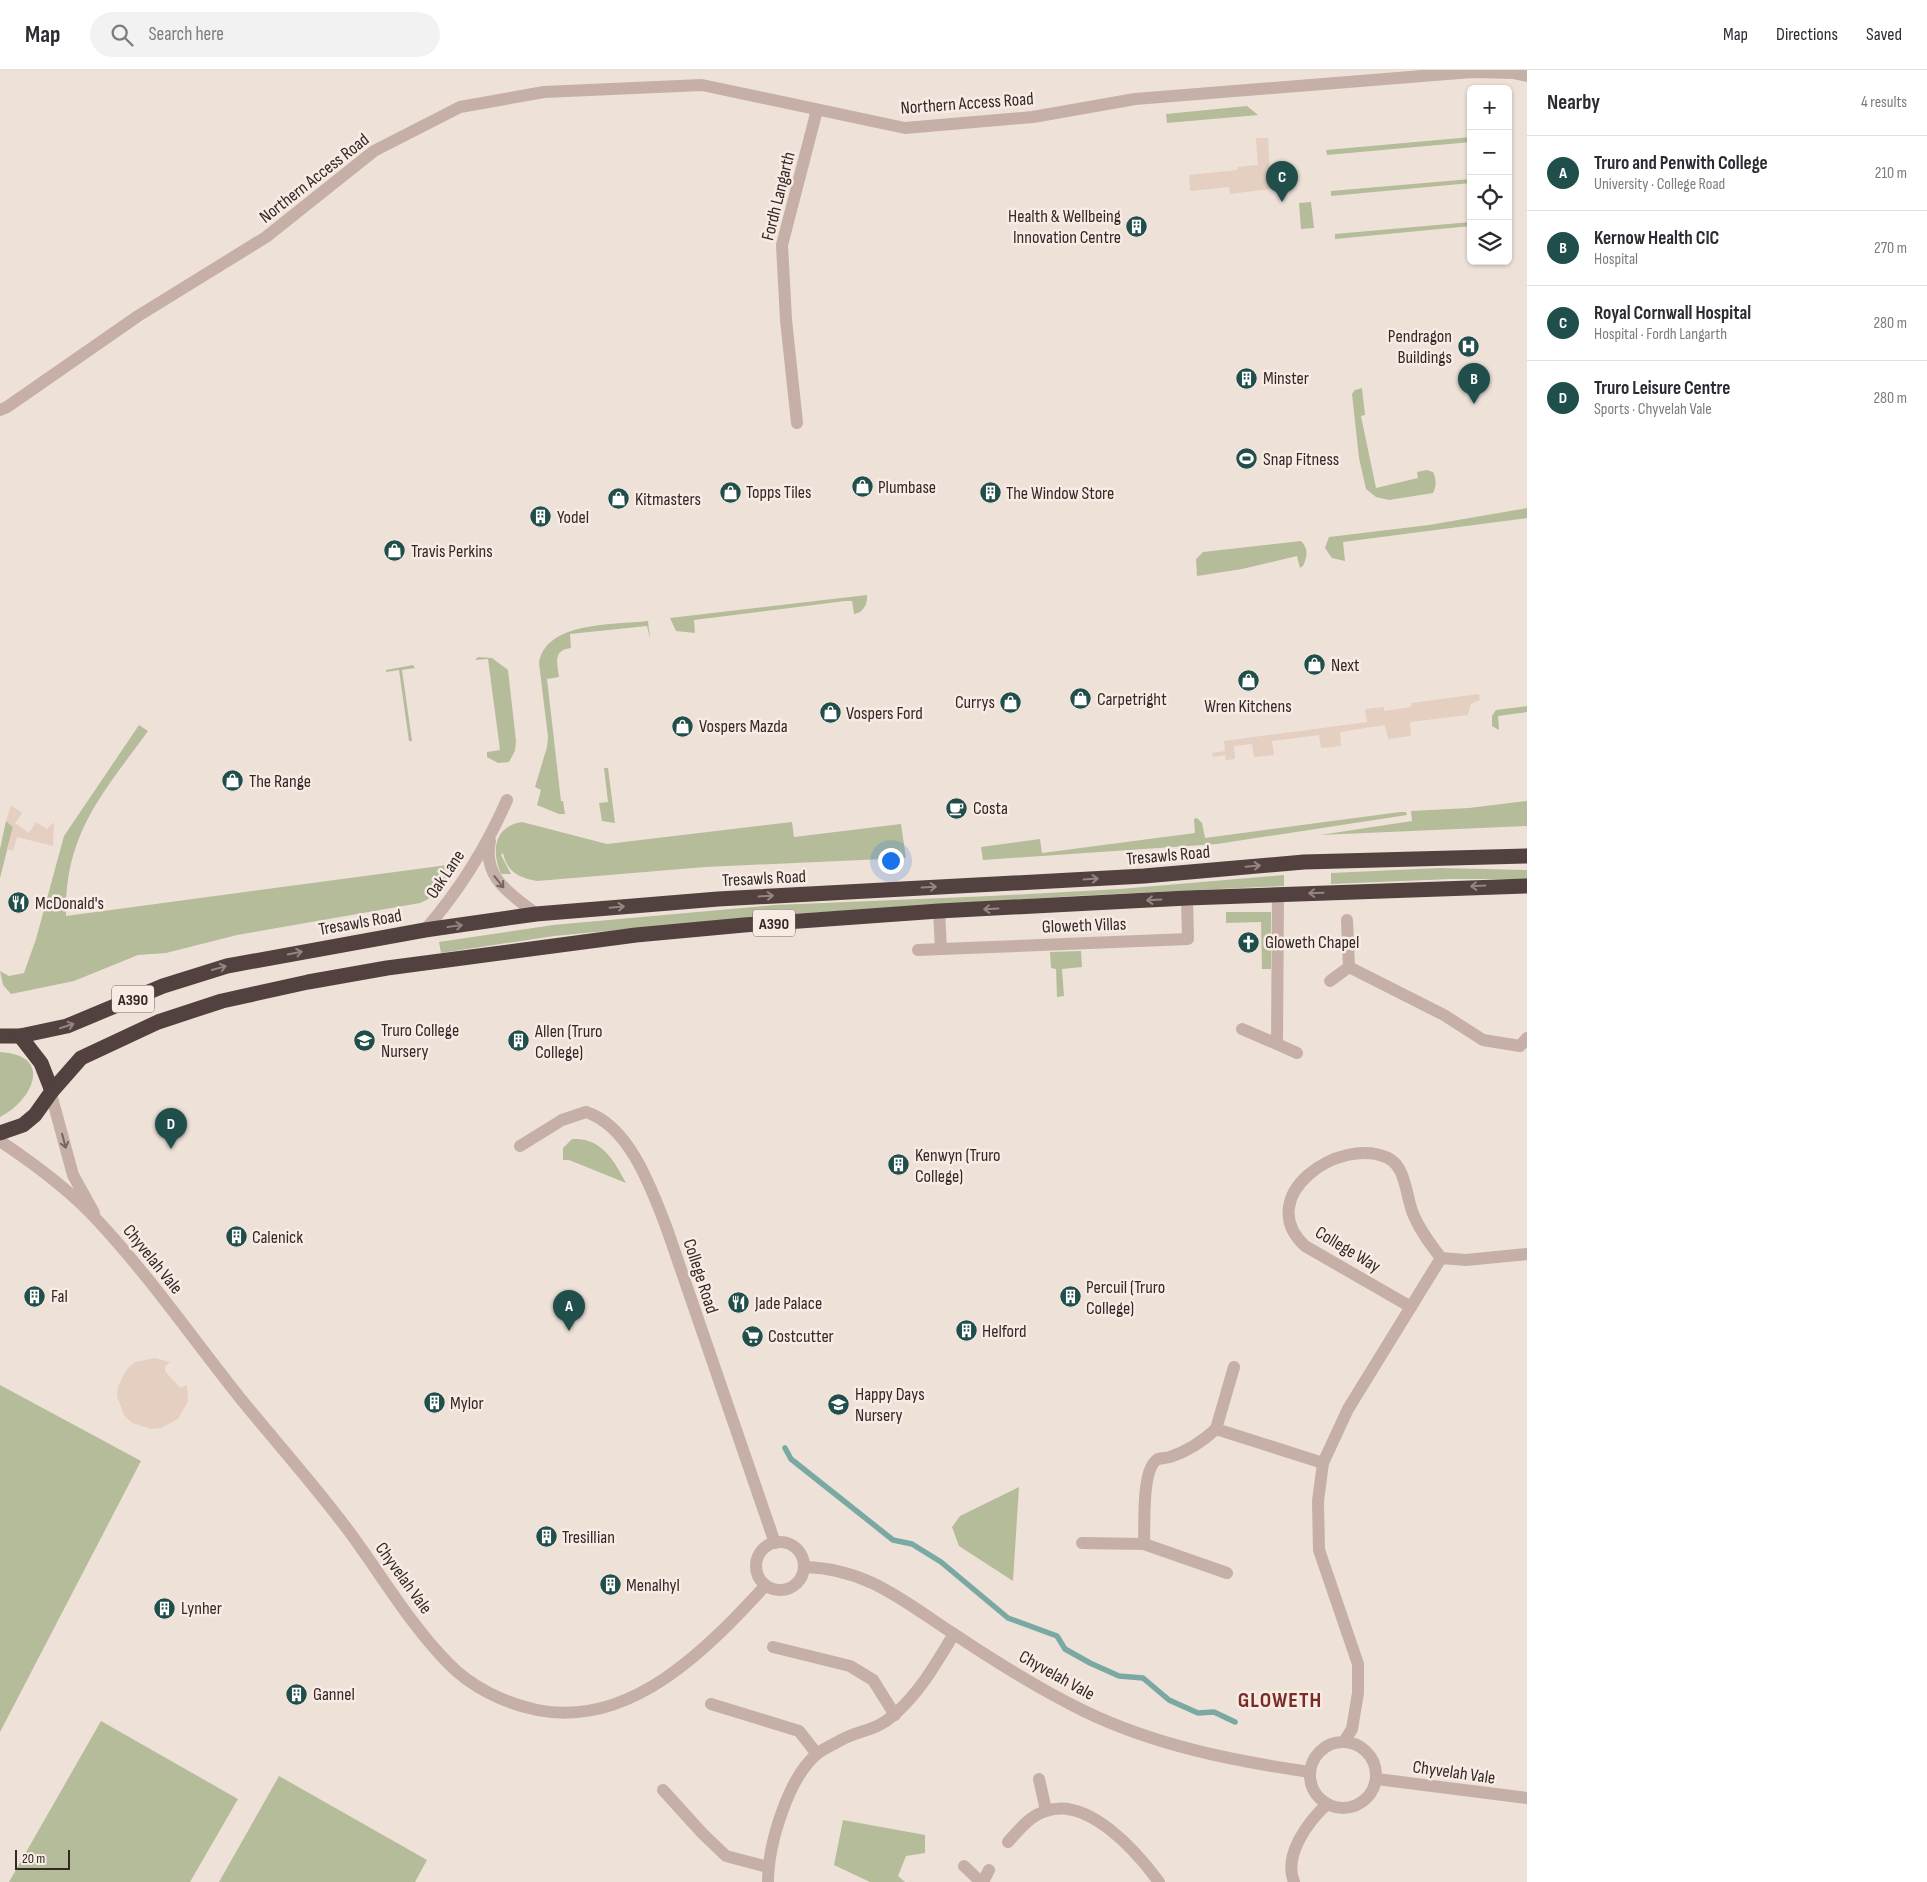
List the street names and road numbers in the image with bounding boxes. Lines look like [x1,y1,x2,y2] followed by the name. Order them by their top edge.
[900,88,1034,119] street label: Northern Access Road
[255,129,373,228] street label: Northern Access Road
[757,150,800,243] street label: Fordh Langarth
[1125,841,1211,870] street label: Tresawls Road
[422,846,469,903] street label: Oak Lane
[721,866,807,891] street label: Tresawls Road
[317,905,403,940] street label: Tresawls Road
[753,910,795,936] road number: A390
[1041,914,1127,937] street label: Gloweth Villas
[112,986,154,1012] road number: A390
[118,1220,187,1298] street label: Chyvelah Vale
[1311,1222,1384,1277] street label: College Way
[679,1236,722,1316] street label: College Road
[371,1538,437,1618] street label: Chyvelah Vale
[1015,1646,1098,1705] street label: Chyvelah Vale
[1411,1756,1497,1789] street label: Chyvelah Vale

